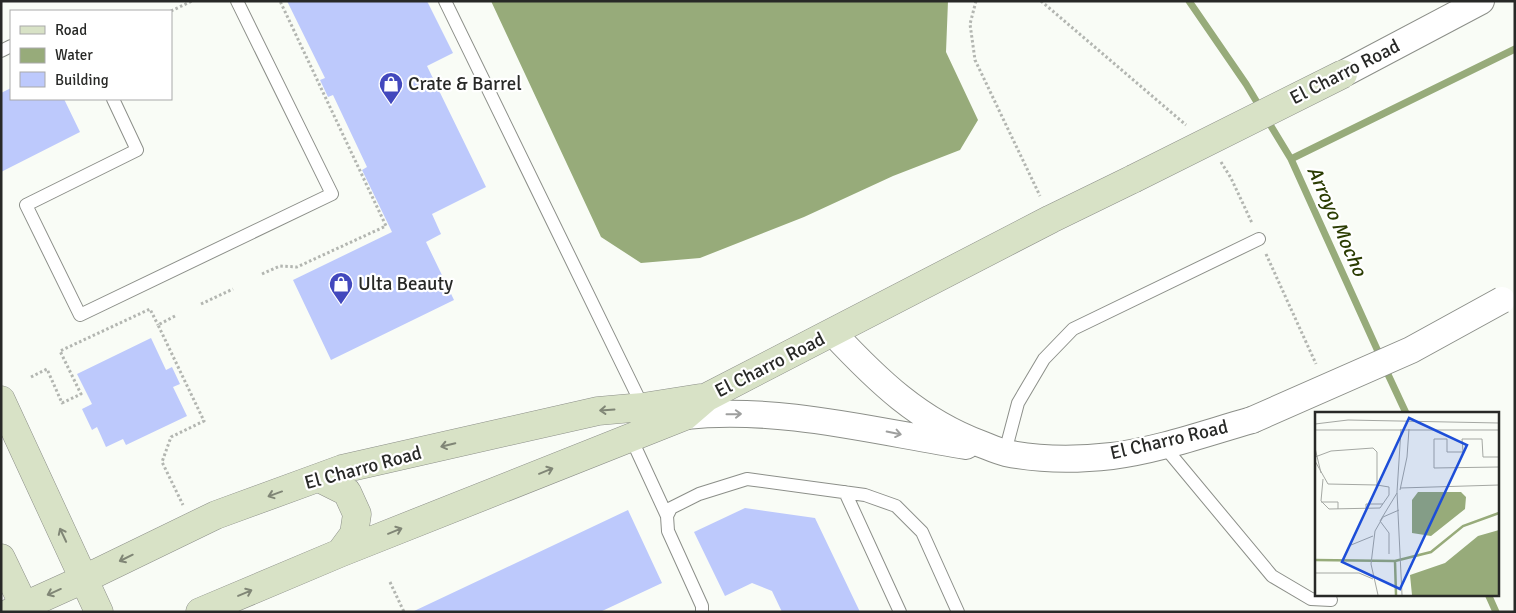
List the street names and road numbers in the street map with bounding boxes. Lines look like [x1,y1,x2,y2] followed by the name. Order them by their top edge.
[1286,34,1404,110] street label: El Charro Road
[711,327,829,403] street label: El Charro Road
[1108,415,1230,465] street label: El Charro Road
[302,441,424,495] street label: El Charro Road

